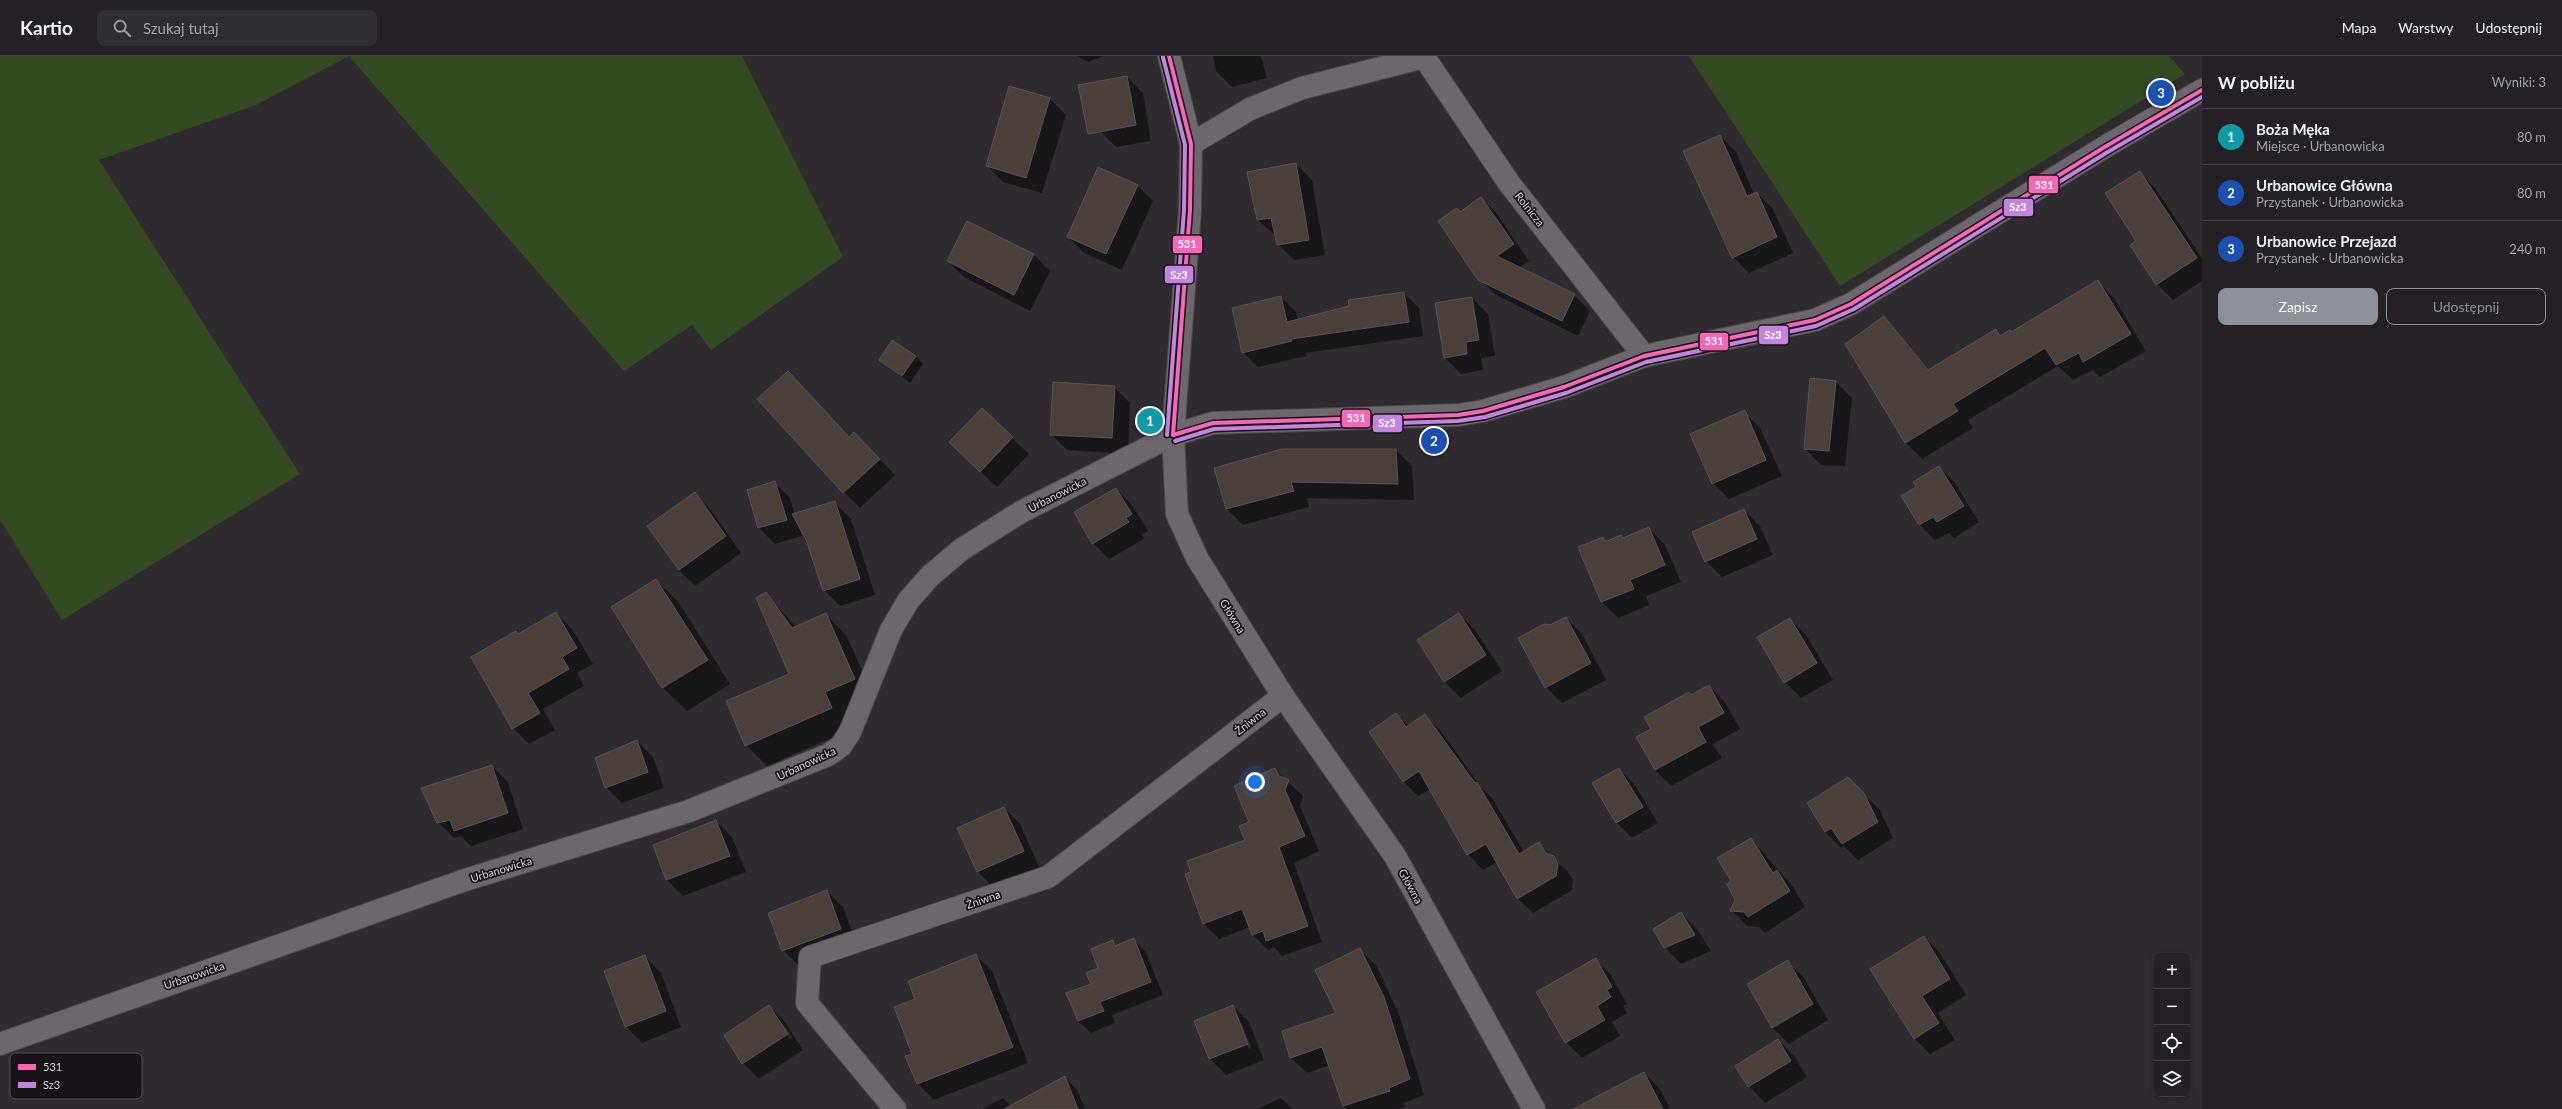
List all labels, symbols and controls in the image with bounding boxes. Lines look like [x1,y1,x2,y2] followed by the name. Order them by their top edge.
[97,10,377,46] search box
[20,16,73,39] text: Kartio
[111,17,133,39] icon: search
[143,19,219,37] text: Szukaj tutaj
[2342,19,2376,36] text: Mapa
[2398,19,2453,36] text: Warstwy
[2475,19,2542,36] text: Udostępnij
[2218,72,2295,93] text: W pobliżu
[2492,74,2546,90] text: Wyniki: 3
[2148,78,2174,108] pin: 3
[2256,120,2330,138] text: Boża Męka
[2227,129,2235,145] text: 1
[2517,129,2546,145] text: 80 m
[2256,138,2385,154] text: Miejsce · Urbanowicka
[2028,175,2059,194] line badge: 531
[2256,176,2393,194] text: Urbanowice Główna
[2034,178,2054,191] text: 531
[2227,185,2235,201] text: 2
[2517,185,2546,201] text: 80 m
[1513,189,1547,229] street label: Rolnicza
[2256,194,2403,210] text: Przystanek · Urbanowicka
[2003,198,2034,217] line badge: Sz3
[2009,200,2027,213] text: Sz3
[2256,232,2396,250] text: Urbanowice Przejazd
[1172,235,1203,254] line badge: 531
[1177,237,1197,250] text: 531
[2227,241,2235,257] text: 3
[2509,241,2546,257] text: 240 m
[2256,250,2403,266] text: Przystanek · Urbanowicka
[1164,265,1194,284] line badge: Sz3
[1170,268,1188,281] text: Sz3
[2218,288,2378,325] button: Zapisz
[2386,288,2546,325] button: Udostępnij
[1758,325,1789,345] line badge: Sz3
[1764,328,1782,341] text: Sz3
[1699,332,1729,351] line badge: 531
[1704,334,1724,347] text: 531
[1137,406,1163,436] pin: 1
[1341,409,1371,428] line badge: 531
[1346,411,1366,424] text: 531
[1372,414,1403,433] line badge: Sz3
[1378,416,1396,429] text: Sz3
[1421,426,1447,456] pin: 2
[1026,474,1088,514] street label: Urbanowicka
[1217,597,1249,635] street label: Główna
[1232,705,1268,737] street label: Żniwna
[774,744,838,782] street label: Urbanowicka
[1245,772,1265,792] your location
[469,854,533,884] street label: Urbanowicka
[1396,866,1426,906] street label: Główna
[964,887,1002,911] street label: Żniwna
[2154,953,2190,1097] map controls
[2154,953,2190,989] button: +
[162,959,226,991] street label: Urbanowicka
[2154,989,2190,1025] button: −
[2154,1025,2190,1061] button: locate
[10,1053,142,1099] legend
[43,1060,62,1073] text: 531
[2154,1061,2190,1097] button: layers
[43,1078,60,1091] text: Sz3

